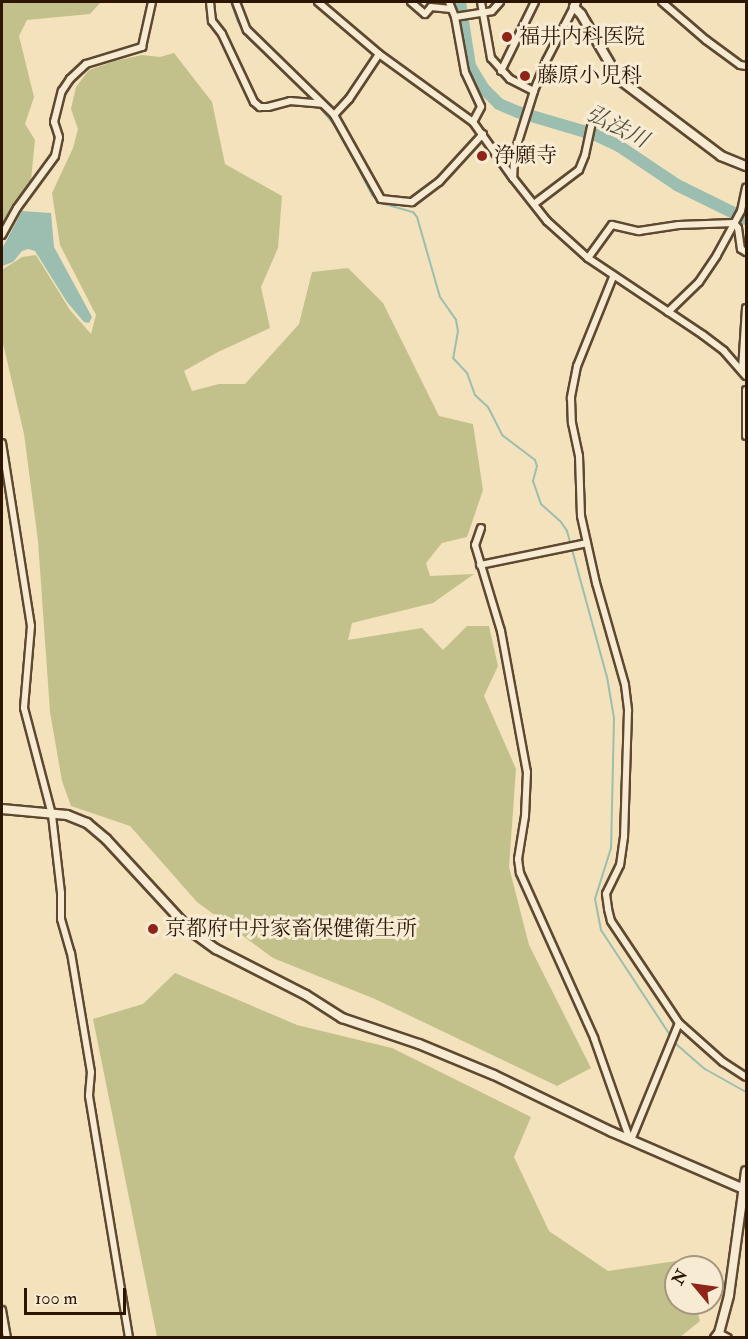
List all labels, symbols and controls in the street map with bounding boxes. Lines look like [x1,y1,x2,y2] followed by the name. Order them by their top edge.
[519,24,645,50] place label: 福井内科医院
[500,30,514,44] marker: 福井内科医院
[537,63,642,89] place label: 藤原小児科
[518,69,532,83] marker: 藤原小児科
[582,100,652,154] water label: 弘法川
[494,143,557,169] place label: 浄願寺
[475,149,489,163] marker: 浄願寺
[165,916,417,942] place label: 京都府中丹家畜保健衛生所
[146,922,160,936] marker: 京都府中丹家畜保健衛生所
[664,1255,724,1315] north arrow
[668,1266,692,1288] text: N
[27,1276,129,1314] scale bar
[35,1287,78,1310] text: 100 m

